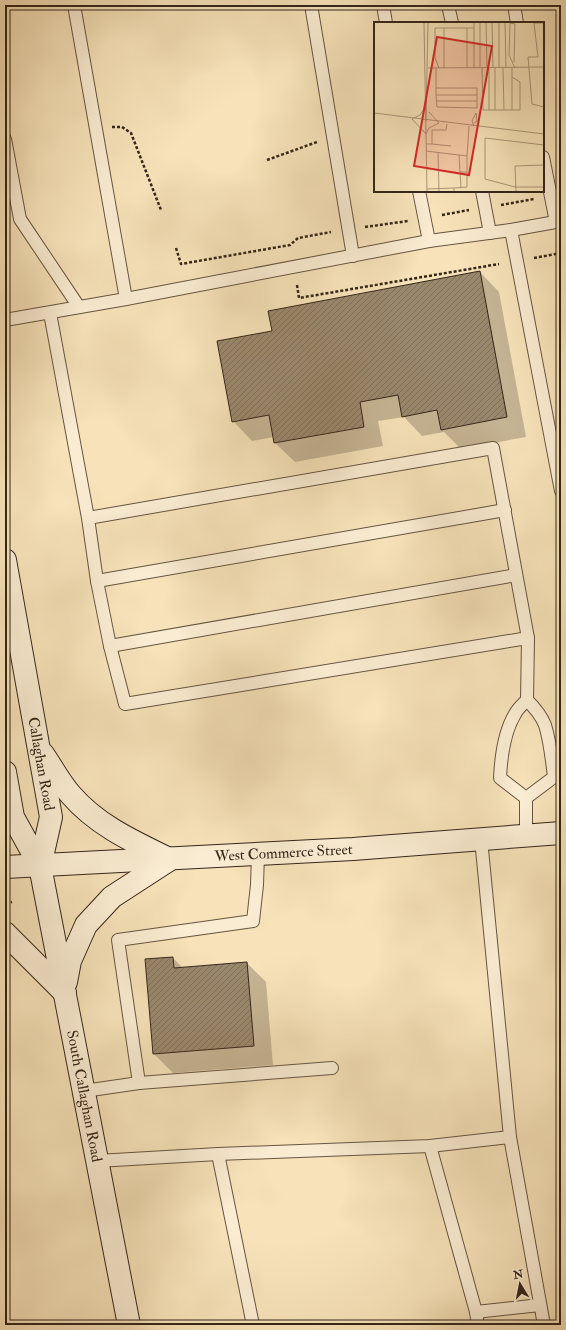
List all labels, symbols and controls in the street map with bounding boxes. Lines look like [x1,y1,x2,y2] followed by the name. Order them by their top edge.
[374,22,544,192] inset map
[24,715,59,813] street label: Callaghan Road
[213,840,353,866] street label: West Commerce Street
[63,1029,107,1164] street label: South Callaghan Road
[500,1264,540,1304] north arrow
[511,1267,525,1282] text: N

